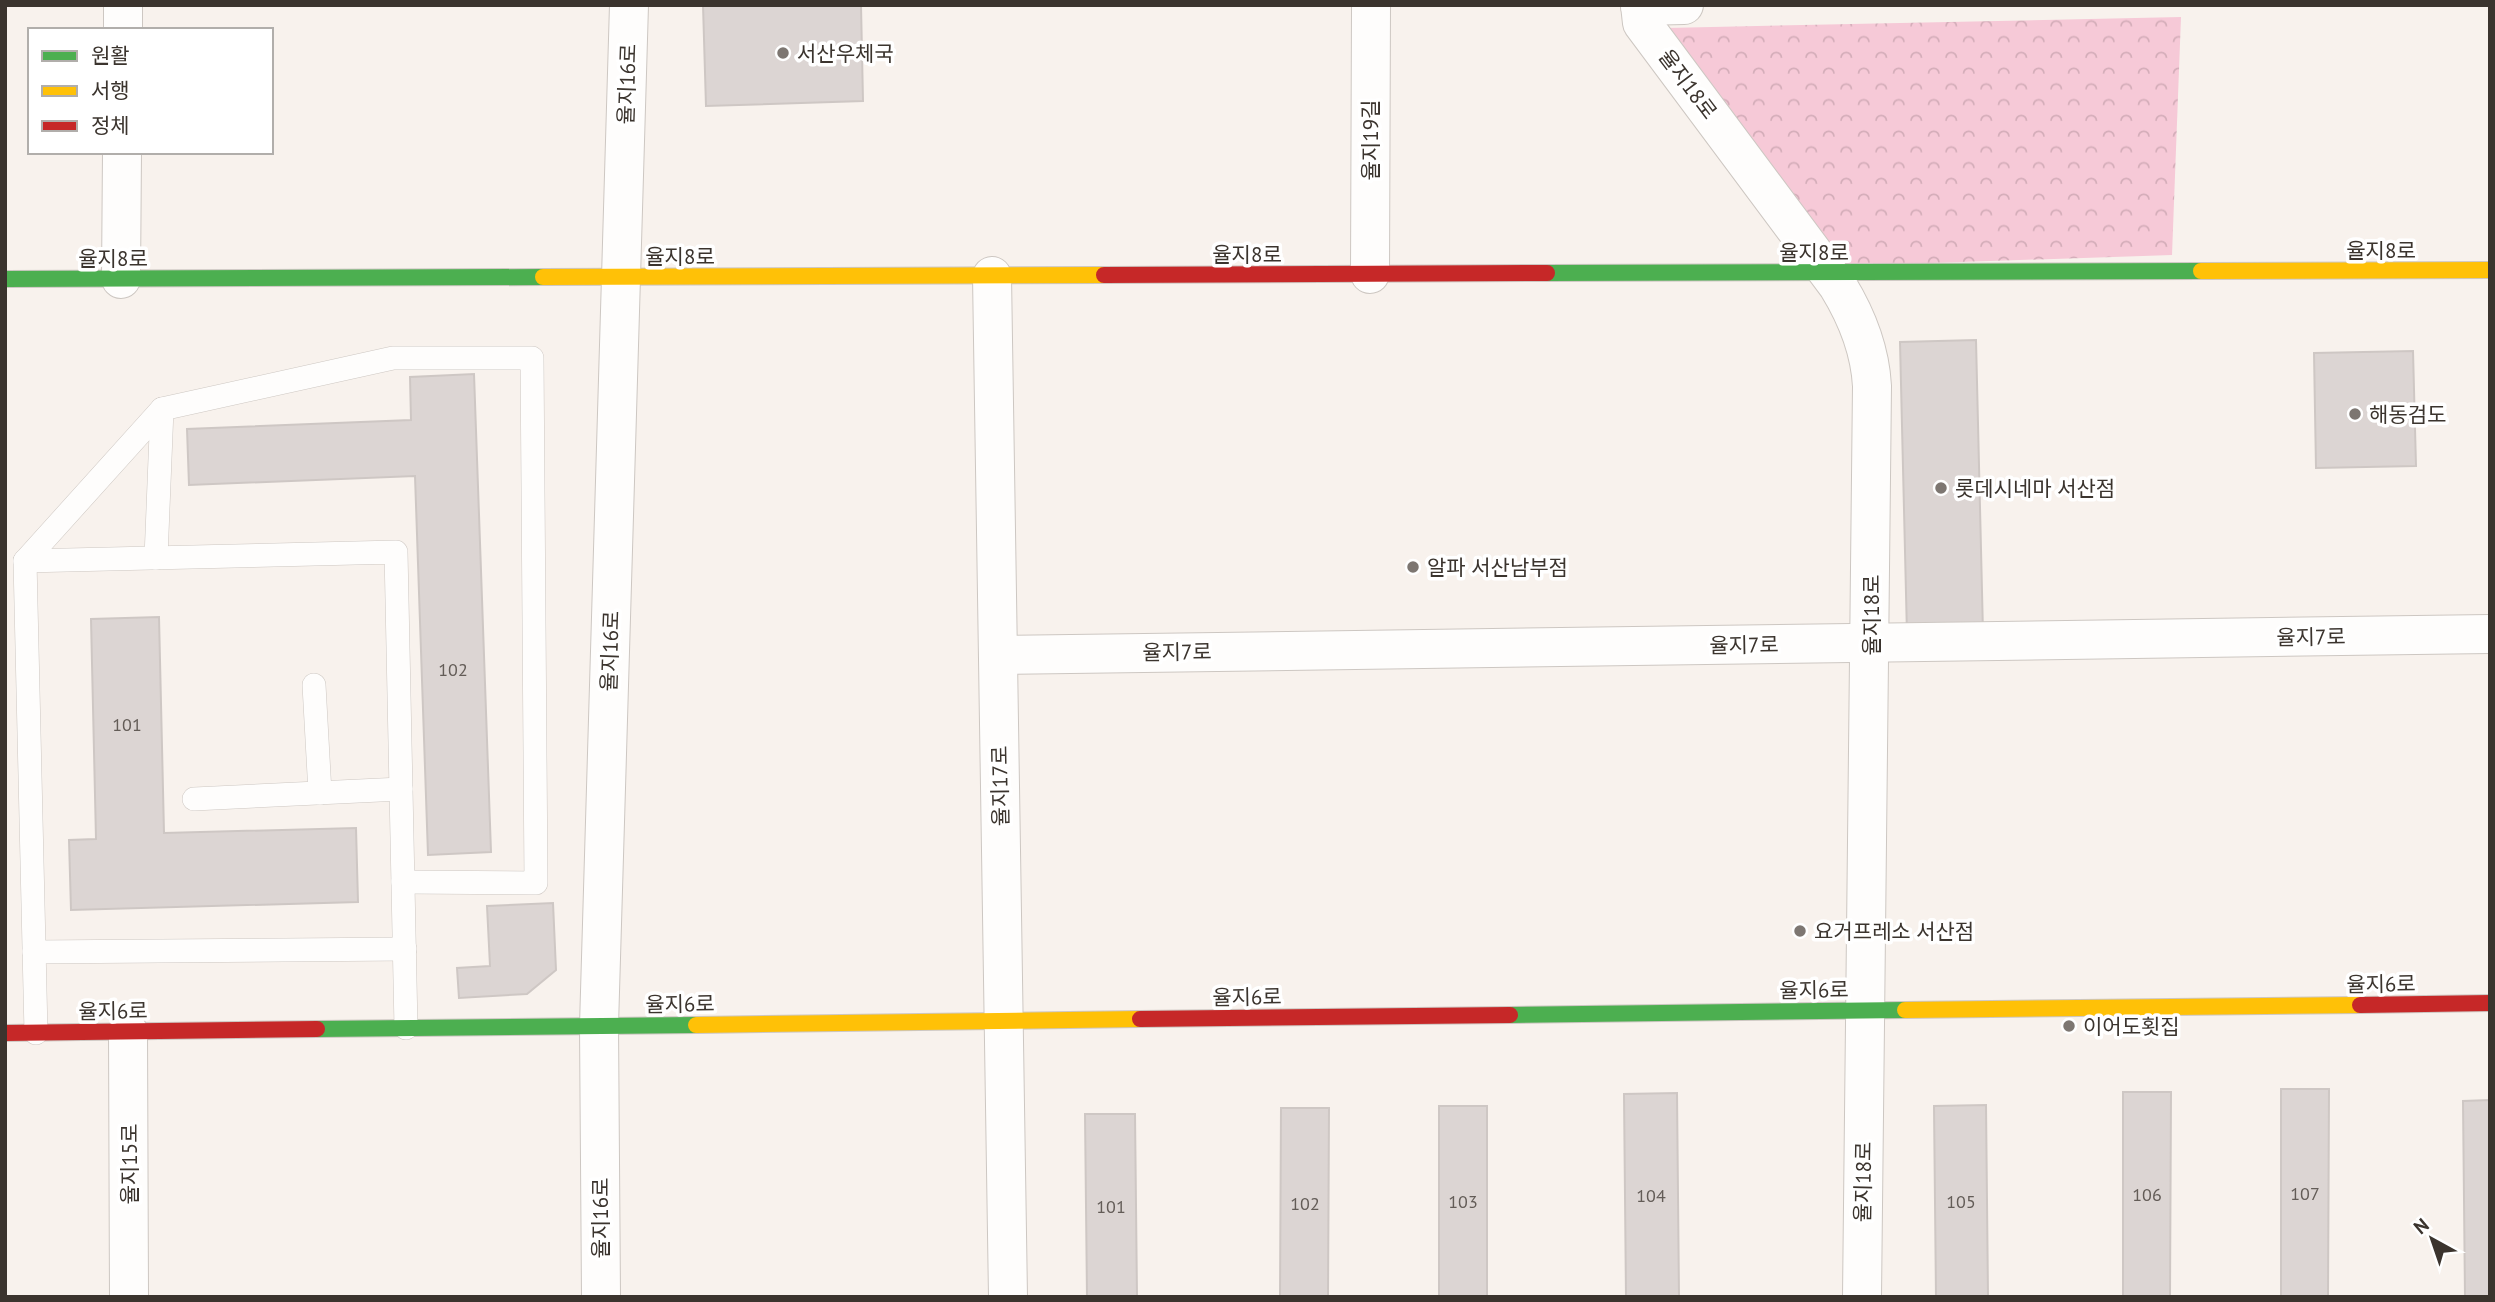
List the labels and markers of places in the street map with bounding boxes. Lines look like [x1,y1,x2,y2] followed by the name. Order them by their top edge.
[797,40,894,67] place label: 서산우체국
[775,45,791,61] marker: 서산우체국
[2369,401,2446,428] place label: 해동검도
[2347,406,2363,422] marker: 해동검도
[1955,475,2115,502] place label: 롯데시네마 서산점
[1933,480,1949,496] marker: 롯데시네마 서산점
[1427,554,1568,581] place label: 알파 서산남부점
[1405,559,1421,575] marker: 알파 서산남부점
[1814,918,1974,945] place label: 요거프레소 서산점
[1792,923,1808,939] marker: 요거프레소 서산점
[2083,1013,2180,1040] place label: 이어도횟집
[2061,1018,2077,1034] marker: 이어도횟집

